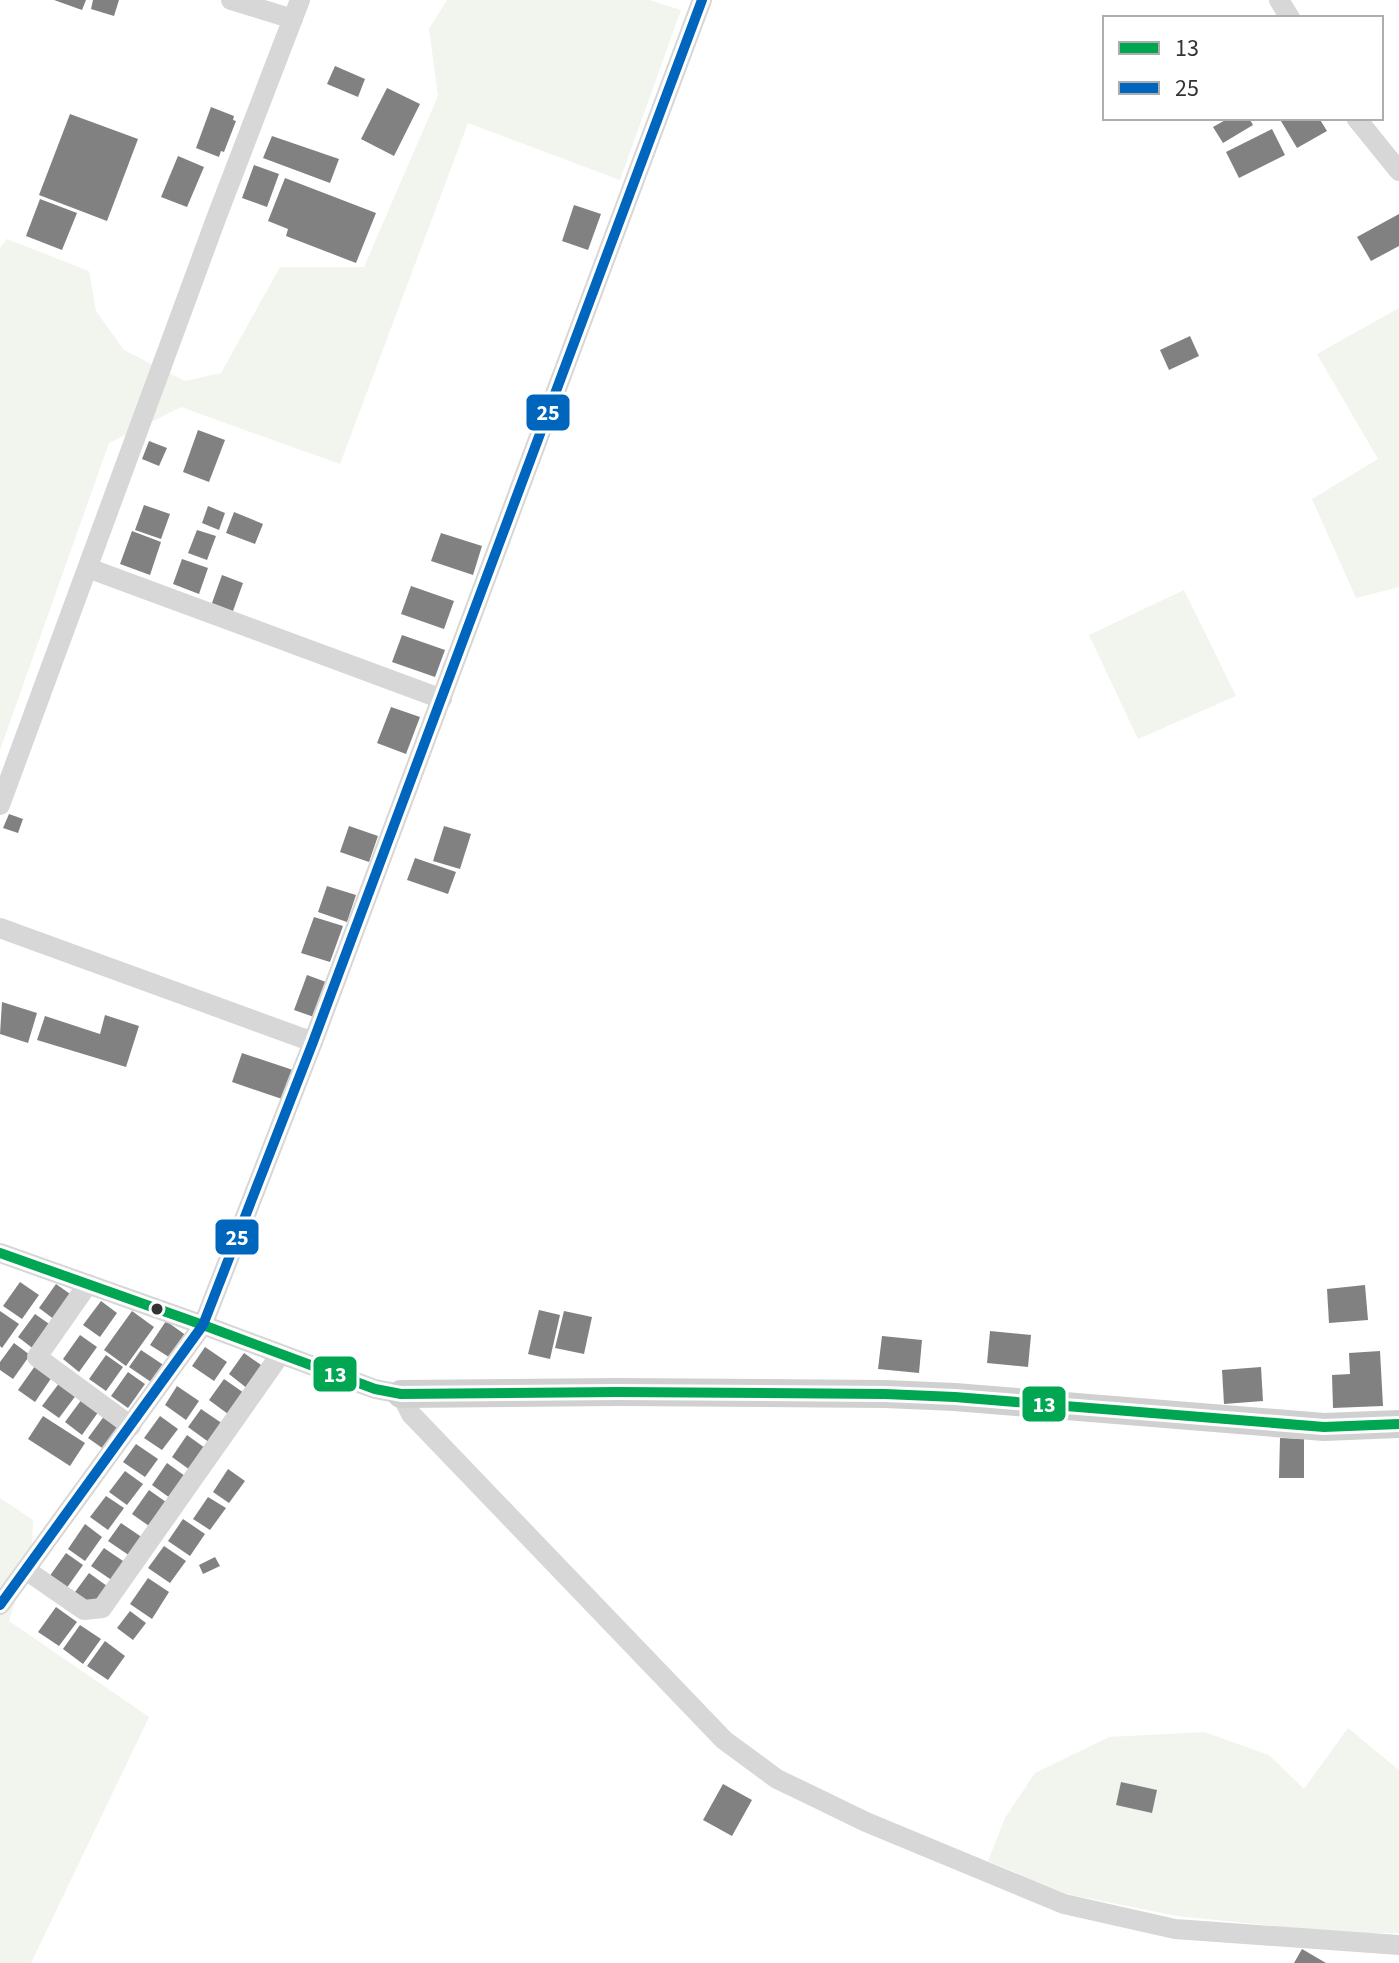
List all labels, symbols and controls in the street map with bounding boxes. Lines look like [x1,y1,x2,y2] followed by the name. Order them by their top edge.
[1103,16,1383,120] legend
[1175,31,1199,66] text: 13
[1175,71,1199,106] text: 25
[525,393,571,432] line badge: 25
[536,397,560,429] text: 25
[214,1218,260,1256] line badge: 25
[225,1222,249,1254] text: 25
[149,1301,165,1317] unlabelled marker
[312,1355,358,1393] line badge: 13
[323,1359,347,1391] text: 13
[1021,1385,1067,1423] line badge: 13
[1032,1389,1056,1421] text: 13

